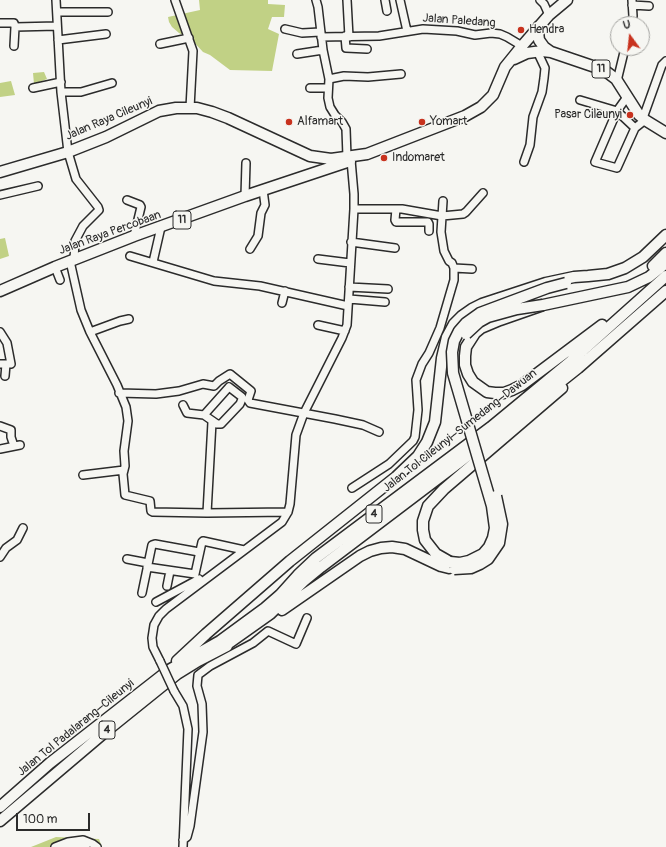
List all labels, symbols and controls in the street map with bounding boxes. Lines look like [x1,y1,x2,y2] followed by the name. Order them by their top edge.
[422,11,496,31] street label: Jalan Paledang
[610,16,650,56] north arrow
[622,18,632,32] text: U
[529,23,564,37] place label: Hendra
[516,25,526,35] marker: Hendra
[592,60,610,78] road number: 11
[63,94,155,144] street label: Jalan Raya Cileunyi
[554,108,622,122] place label: Pasar Cileunyi
[625,110,635,120] marker: Pasar Cileunyi
[297,115,343,129] place label: Alfamart
[430,115,467,129] place label: Yomart
[284,117,294,127] marker: Alfamart
[417,117,427,127] marker: Yomart
[392,151,445,165] place label: Indomaret
[379,153,389,163] marker: Indomaret
[57,208,163,258] street label: Jalan Raya Percobaan
[173,211,191,229] road number: 11
[380,366,540,496] street label: Jalan Tol Cileunyi–Sumedang–Dawuan
[366,505,382,523] road number: 4
[15,676,137,780] street label: Jalan Tol Padalarang–Cileunyi
[99,721,115,739] road number: 4
[18,805,92,831] scale bar
[23,812,57,827] text: 100 m

